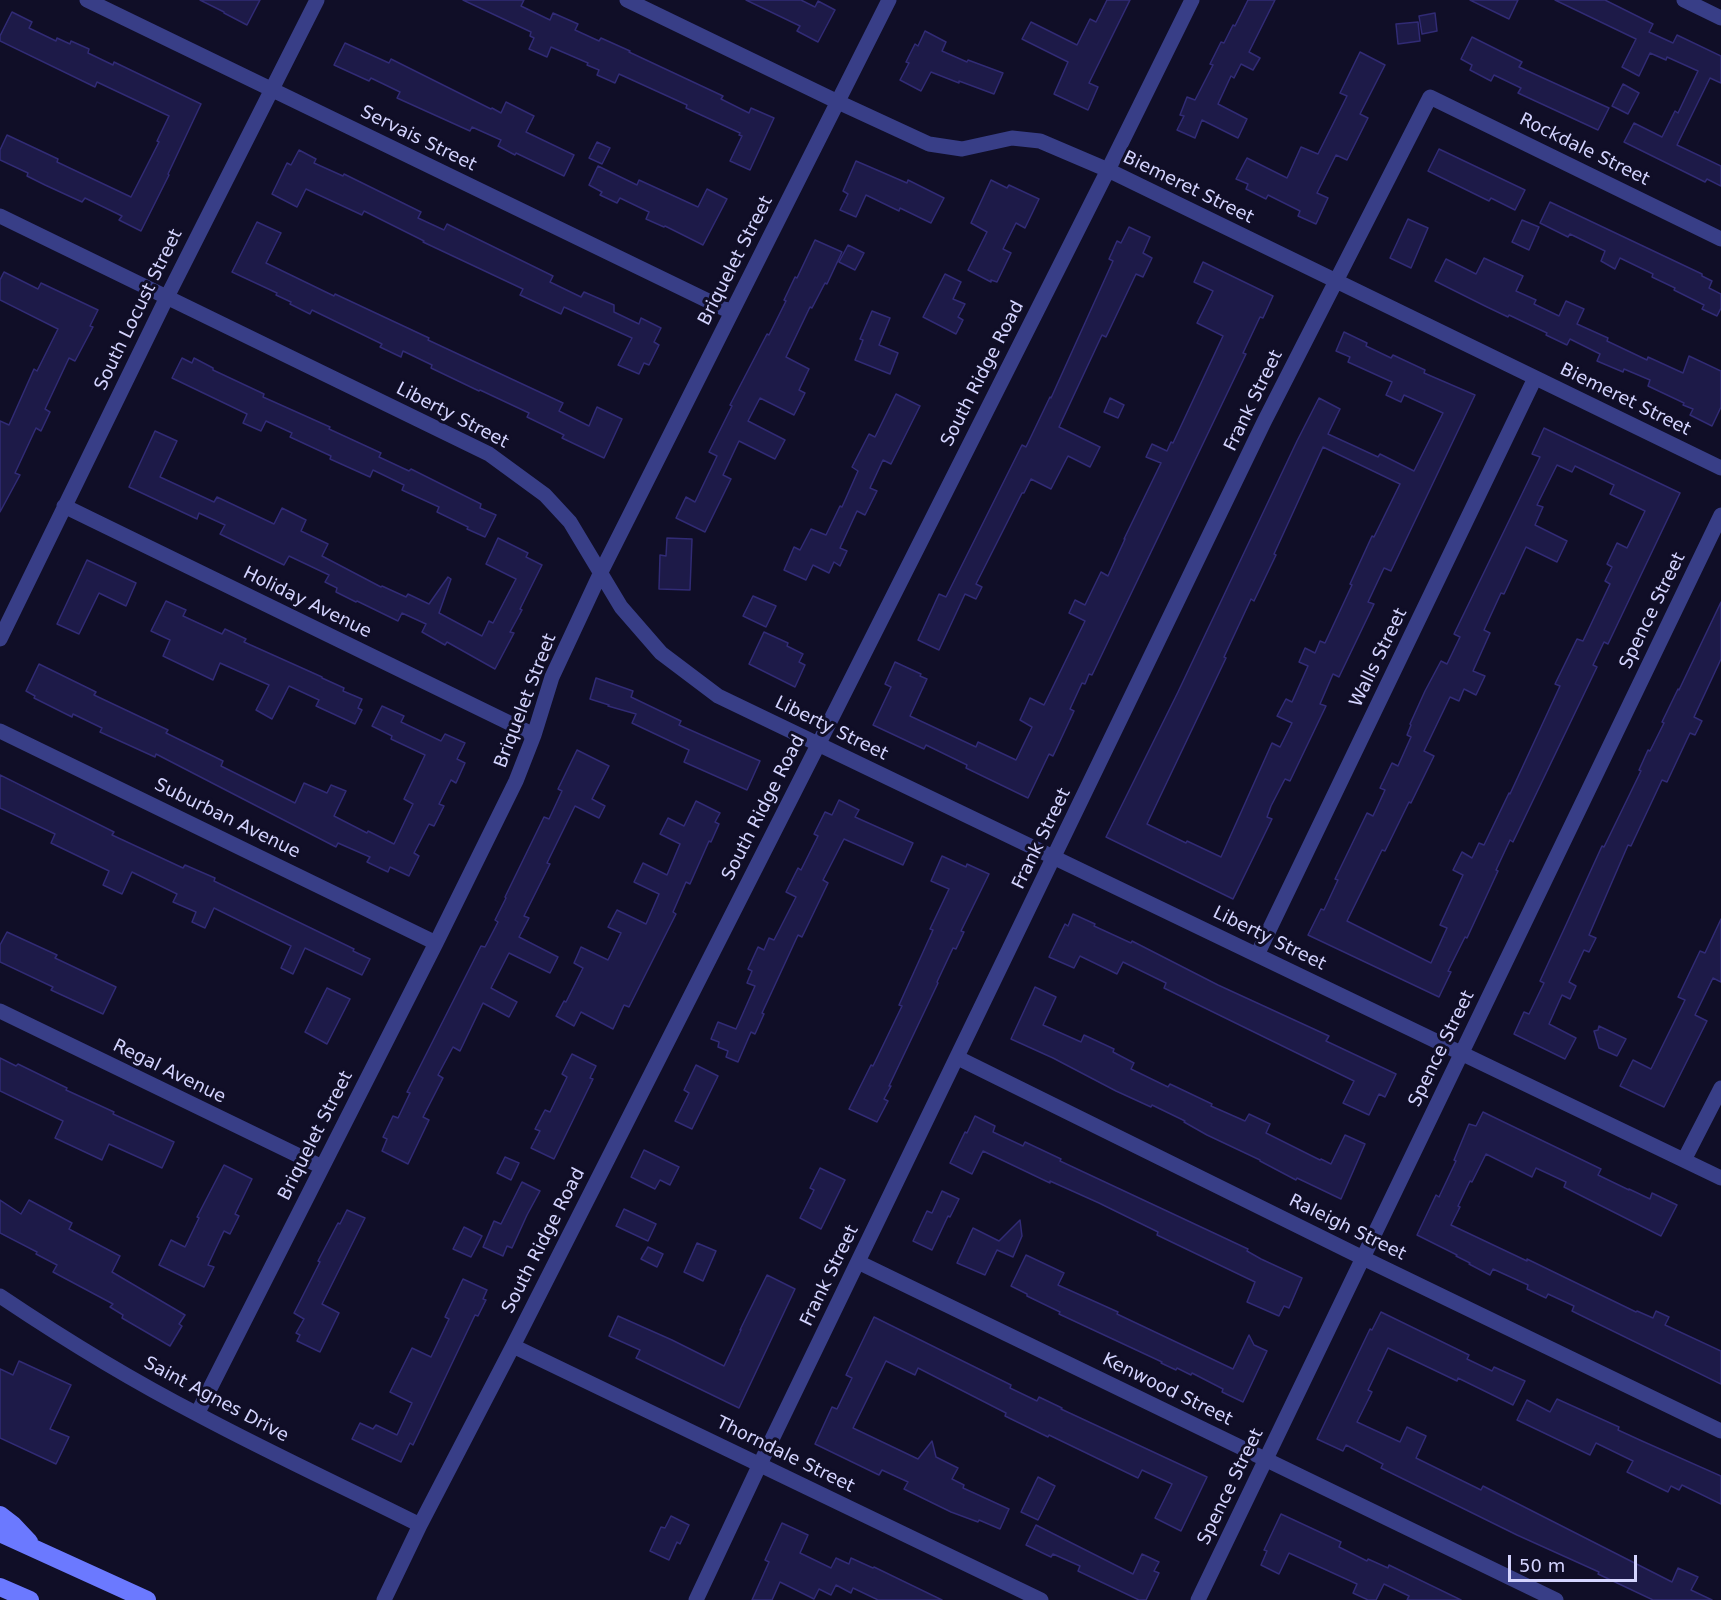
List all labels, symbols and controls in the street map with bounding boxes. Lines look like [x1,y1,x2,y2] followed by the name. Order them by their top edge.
[356,102,480,176] street label: Servais Street
[1515,109,1653,191] street label: Rockdale Street
[1119,147,1257,229] street label: Biemeret Street
[694,193,778,329] street label: Briquelet Street
[91,226,187,394] street label: South Locust Street
[937,298,1029,450] street label: South Ridge Road
[1220,347,1288,455] street label: Frank Street
[1556,359,1694,441] street label: Biemeret Street
[392,378,512,454] street label: Liberty Street
[1616,549,1690,673] street label: Spence Street
[239,563,375,643] street label: Holiday Avenue
[1346,605,1412,711] street label: Walls Street
[490,631,562,771] street label: Briquelet Street
[771,692,891,766] street label: Liberty Street
[718,732,810,884] street label: South Ridge Road
[151,774,303,864] street label: Suburban Avenue
[1008,785,1076,893] street label: Frank Street
[1209,902,1329,976] street label: Liberty Street
[1405,987,1479,1111] street label: Spence Street
[109,1035,229,1109] street label: Regal Avenue
[274,1068,358,1204] street label: Briquelet Street
[498,1165,590,1317] street label: South Ridge Road
[1285,1190,1409,1266] street label: Raleigh Street
[796,1222,864,1330] street label: Frank Street
[1098,1349,1236,1431] street label: Kenwood Street
[140,1353,292,1447] street label: Saint Agnes Drive
[712,1412,858,1498] street label: Thorndale Street
[1194,1425,1268,1549] street label: Spence Street
[1511,1543,1640,1581] scale bar
[1519,1555,1565,1576] text: 50 m

